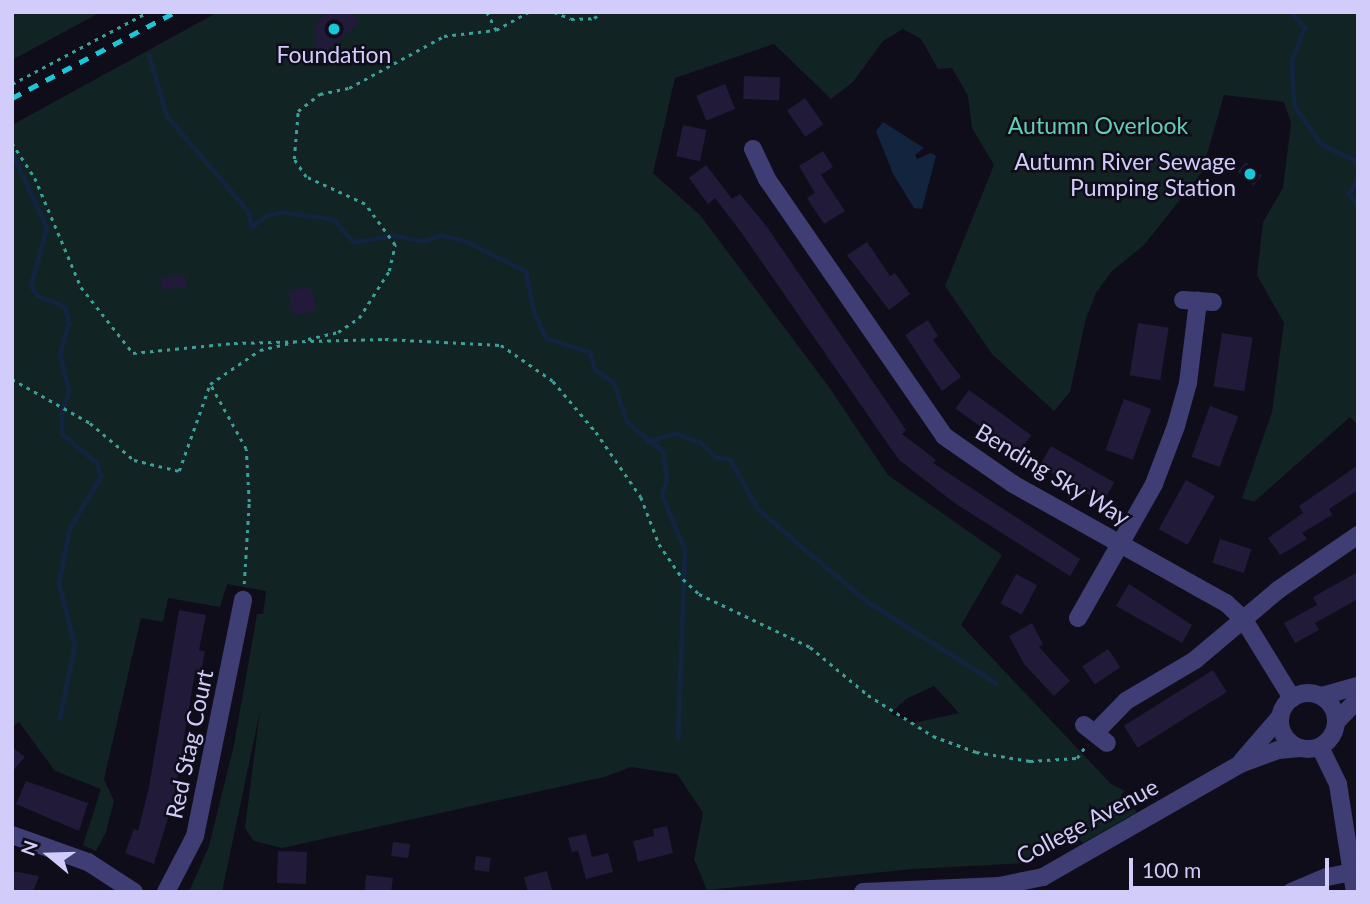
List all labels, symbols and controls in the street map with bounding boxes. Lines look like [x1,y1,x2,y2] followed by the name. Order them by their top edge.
[326,21,342,37] marker: Foundation
[277,40,391,68] place label: Foundation
[1008,111,1188,139] park label: Autumn Overlook
[1014,147,1236,201] place label: Autumn River Sewage Pumping Station
[1242,166,1258,182] marker: Autumn River Sewage Pumping Station
[970,417,1136,531] street label: Bending Sky Way
[160,667,218,821] street label: Red Stag Court
[1011,772,1163,870] street label: College Avenue
[14,820,84,890] north arrow
[15,837,42,859] text: N
[1132,844,1332,888] scale bar
[1142,857,1201,882] text: 100 m

